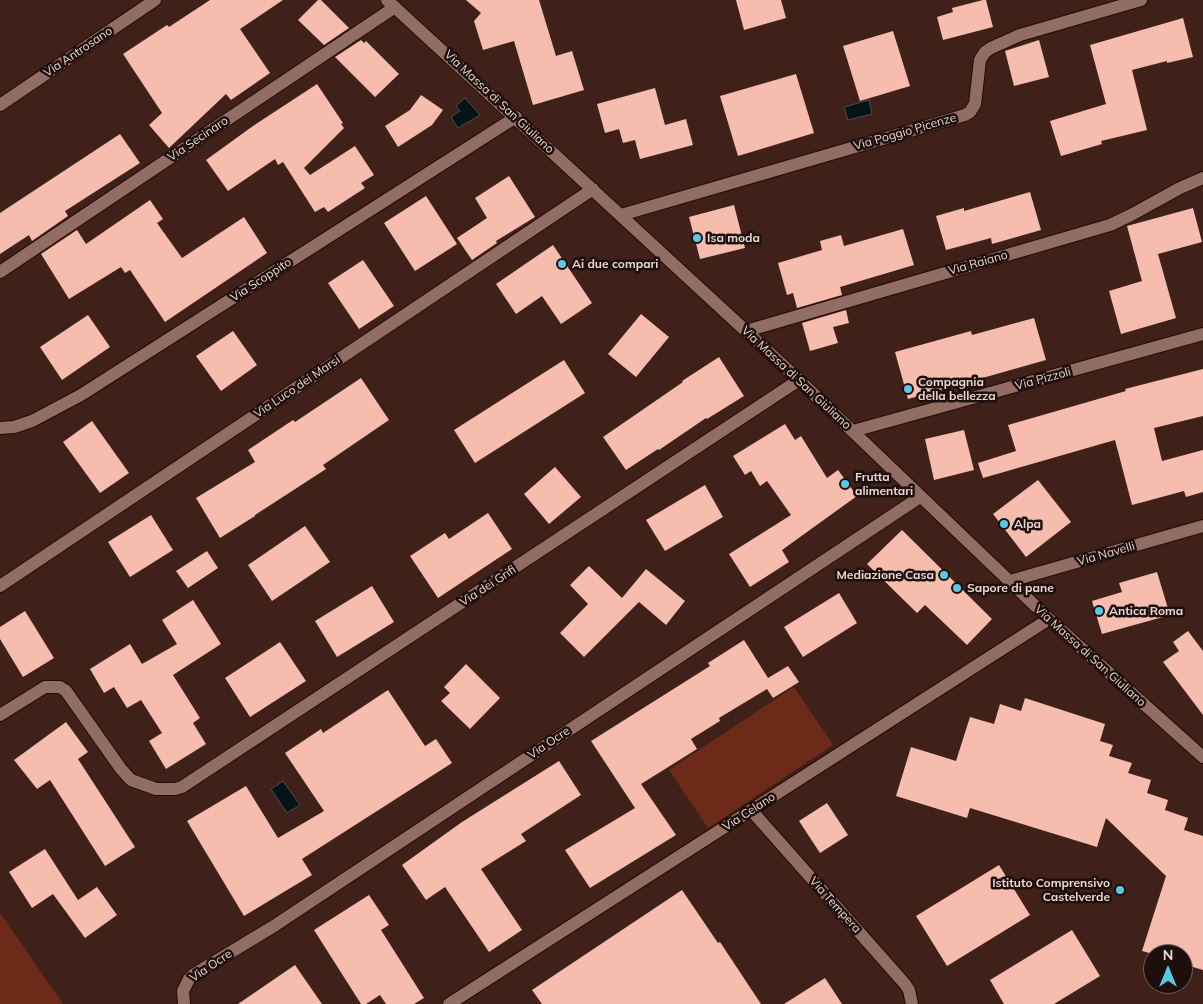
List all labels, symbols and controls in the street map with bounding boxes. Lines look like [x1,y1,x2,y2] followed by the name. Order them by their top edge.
[41,24,115,80] street label: Via Antrosano
[441,47,557,157] street label: Via Massa di San Giuliano
[852,110,958,154] street label: Via Poggio Picenze
[165,114,231,164] street label: Via Secinaro
[707,231,760,245] place label: Isa moda
[691,232,703,244] marker: Isa moda
[947,248,1009,278] street label: Via Raiano
[228,255,294,305] street label: Via Scoppito
[572,257,658,271] place label: Ai due compari
[556,258,568,270] marker: Ai due compari
[738,323,854,433] street label: Via Massa di San Giuliano
[251,353,343,421] street label: Via Luco dei Marsi
[1014,365,1072,393] street label: Via Pizzoli
[918,375,996,403] place label: Compagnia della bellezza
[902,383,914,395] marker: Compagnia della bellezza
[855,470,913,498] place label: Frutta alimentari
[839,478,851,490] marker: Frutta alimentari
[1014,517,1041,531] place label: Alpa
[998,518,1010,530] marker: Alpa
[1076,539,1136,569] street label: Via Navelli
[457,562,519,610] street label: Via dei Grifi
[836,568,934,582] place label: Mediazione Casa
[938,569,950,581] marker: Mediazione Casa
[967,581,1054,595] place label: Sapore di pane
[951,582,963,594] marker: Sapore di pane
[1031,602,1149,710] street label: Via Massa di San Giuliano
[1109,604,1183,618] place label: Antica Roma
[1093,605,1105,617] marker: Antica Roma
[525,724,573,762] street label: Via Ocre
[720,790,778,834] street label: Via Celano
[806,874,864,936] street label: Via Tempera
[992,876,1110,904] place label: Istituto Comprensivo Castelverde
[1114,884,1126,896] marker: Istituto Comprensivo Castelverde
[1143,944,1193,994] north arrow
[1163,946,1173,964] text: N
[187,947,235,985] street label: Via Ocre

